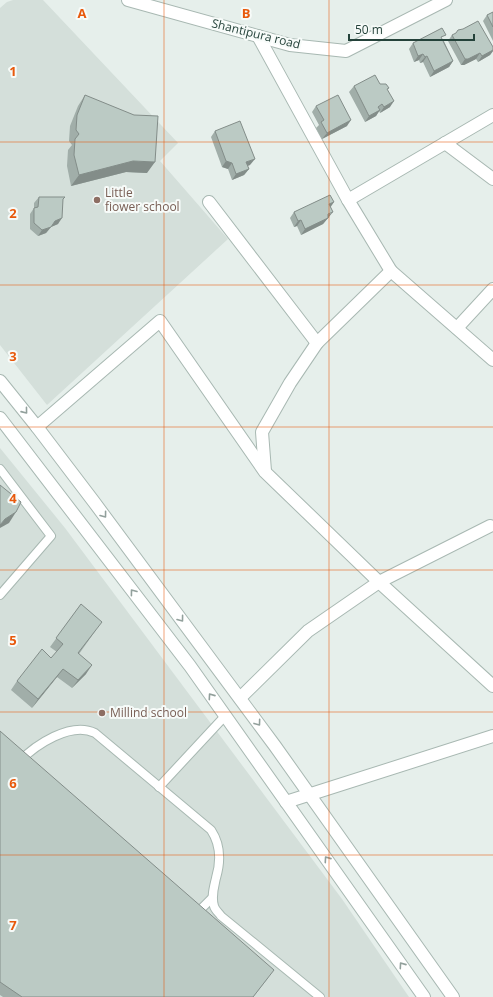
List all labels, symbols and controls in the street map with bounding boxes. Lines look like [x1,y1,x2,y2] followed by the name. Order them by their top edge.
[78,4,87,22] text: A
[242,4,251,22] text: B
[210,14,302,53] street label: Shantipura road
[349,16,474,42] scale bar
[355,21,383,38] text: 50 m
[9,62,17,80] text: 1
[105,184,180,215] place label: Little fiower school
[92,195,102,205] marker: Little fiower school
[9,204,17,222] text: 2
[9,347,17,365] text: 3
[20,407,27,414] one-way arrow
[9,489,17,507] text: 4
[99,510,106,517] one-way arrow
[131,589,138,596] one-way arrow
[176,615,184,622] one-way arrow
[9,631,17,649] text: 5
[209,693,216,700] one-way arrow
[110,704,187,721] place label: Millind school
[97,708,107,718] marker: Millind school
[254,719,261,726] one-way arrow
[9,774,17,792] text: 6
[324,856,332,863] one-way arrow
[9,916,17,934] text: 7
[399,962,407,969] one-way arrow

